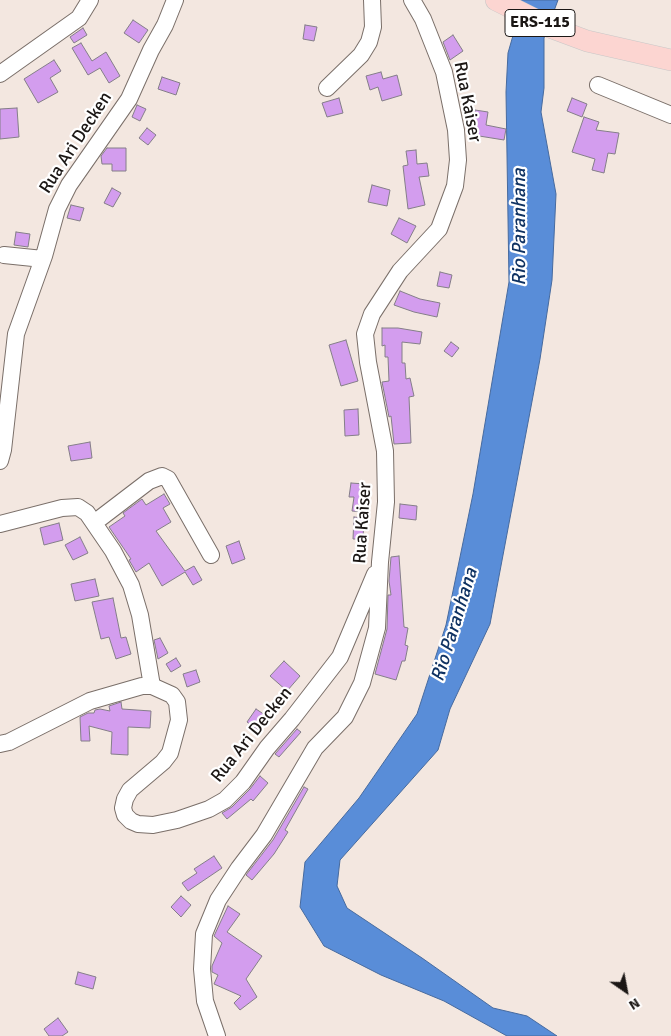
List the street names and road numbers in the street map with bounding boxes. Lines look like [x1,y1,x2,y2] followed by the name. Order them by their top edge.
[505,9,575,36] road number: ERS-115
[449,60,485,144] street label: Rua Kaiser
[35,88,117,198] street label: Rua Ari Decken
[349,482,377,564] street label: Rua Kaiser
[207,683,297,787] street label: Rua Ari Decken

